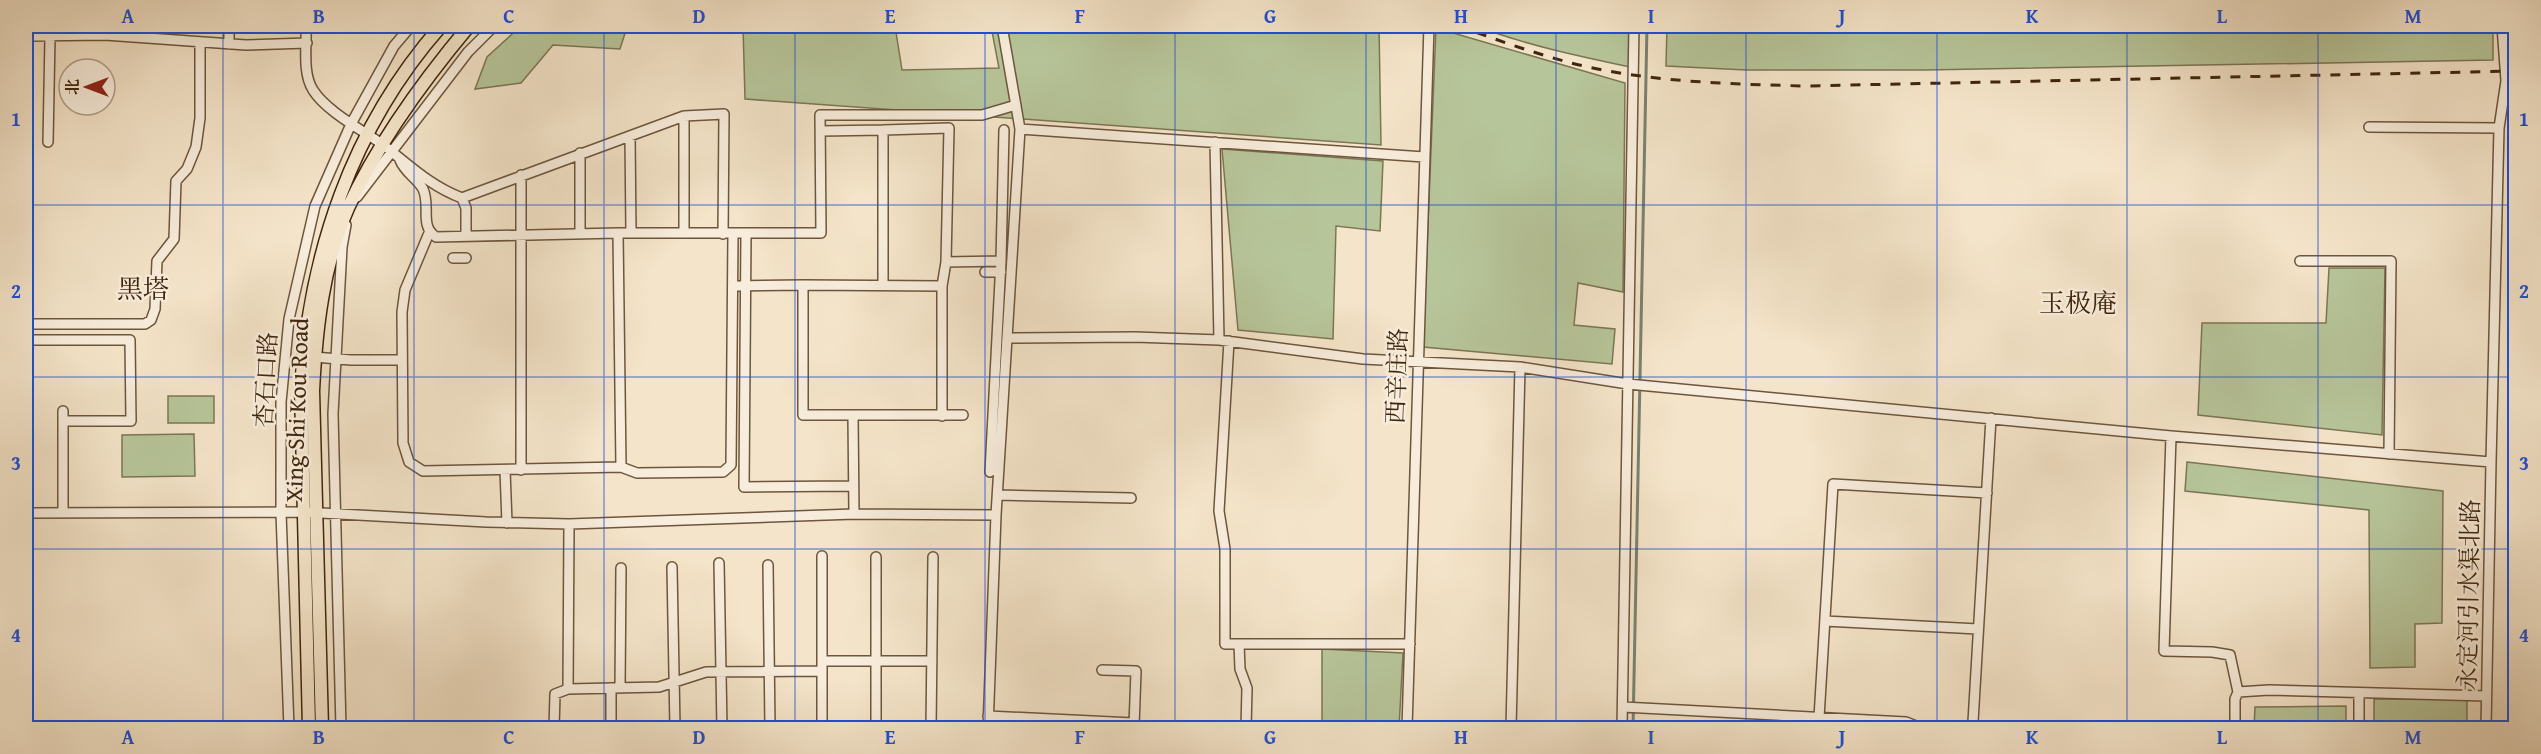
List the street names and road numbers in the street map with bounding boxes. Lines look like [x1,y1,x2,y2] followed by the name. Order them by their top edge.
[276,317,317,503] street label: Xing Shi Kou Road
[1377,327,1416,425] street label: 西辛庄路
[246,331,285,429] street label: 杏石口路
[2449,499,2488,691] street label: 永定河引水渠北路

